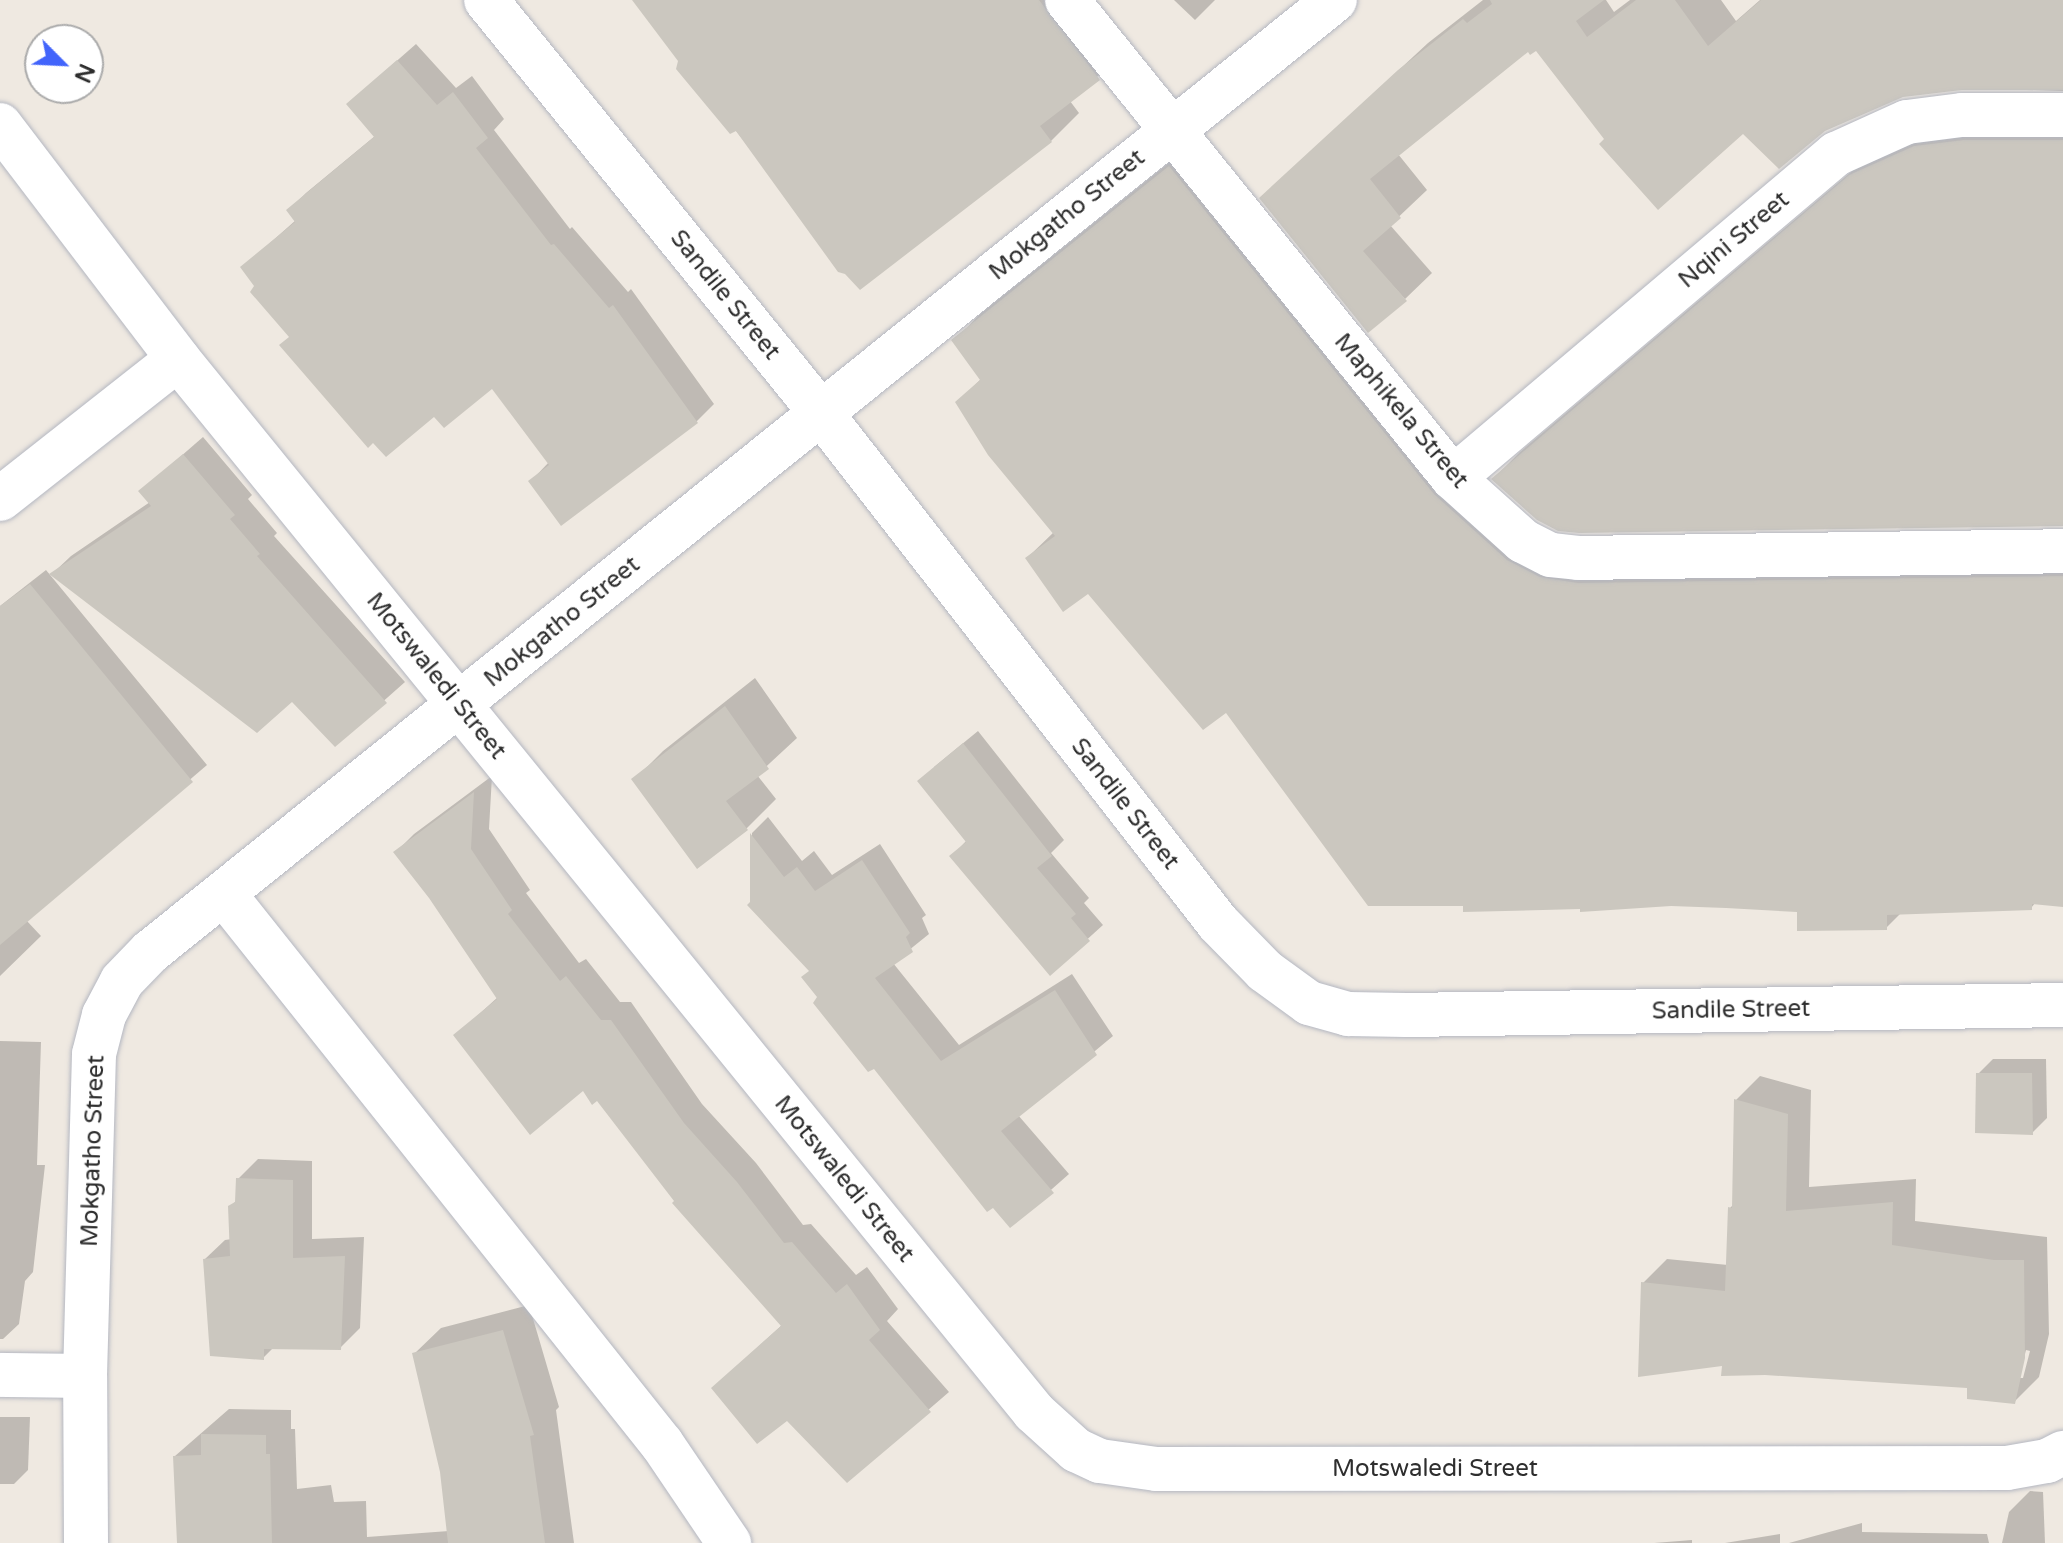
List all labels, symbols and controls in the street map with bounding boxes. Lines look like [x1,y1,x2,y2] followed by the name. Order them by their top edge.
[24,24,104,104] north arrow
[69,60,100,86] text: N
[983,143,1151,287] street label: Mokgatho Street
[1673,185,1795,295] street label: Nqini Street
[664,224,786,366] street label: Sandile Street
[1328,328,1474,494] street label: Maphikela Street
[478,550,646,694] street label: Mokgatho Street
[360,587,512,765] street label: Motswaledi Street
[1065,733,1185,875] street label: Sandile Street
[1652,994,1810,1026] street label: Sandile Street
[75,1055,111,1247] street label: Mokgatho Street
[768,1090,920,1268] street label: Motswaledi Street
[1332,1455,1538,1483] street label: Motswaledi Street

